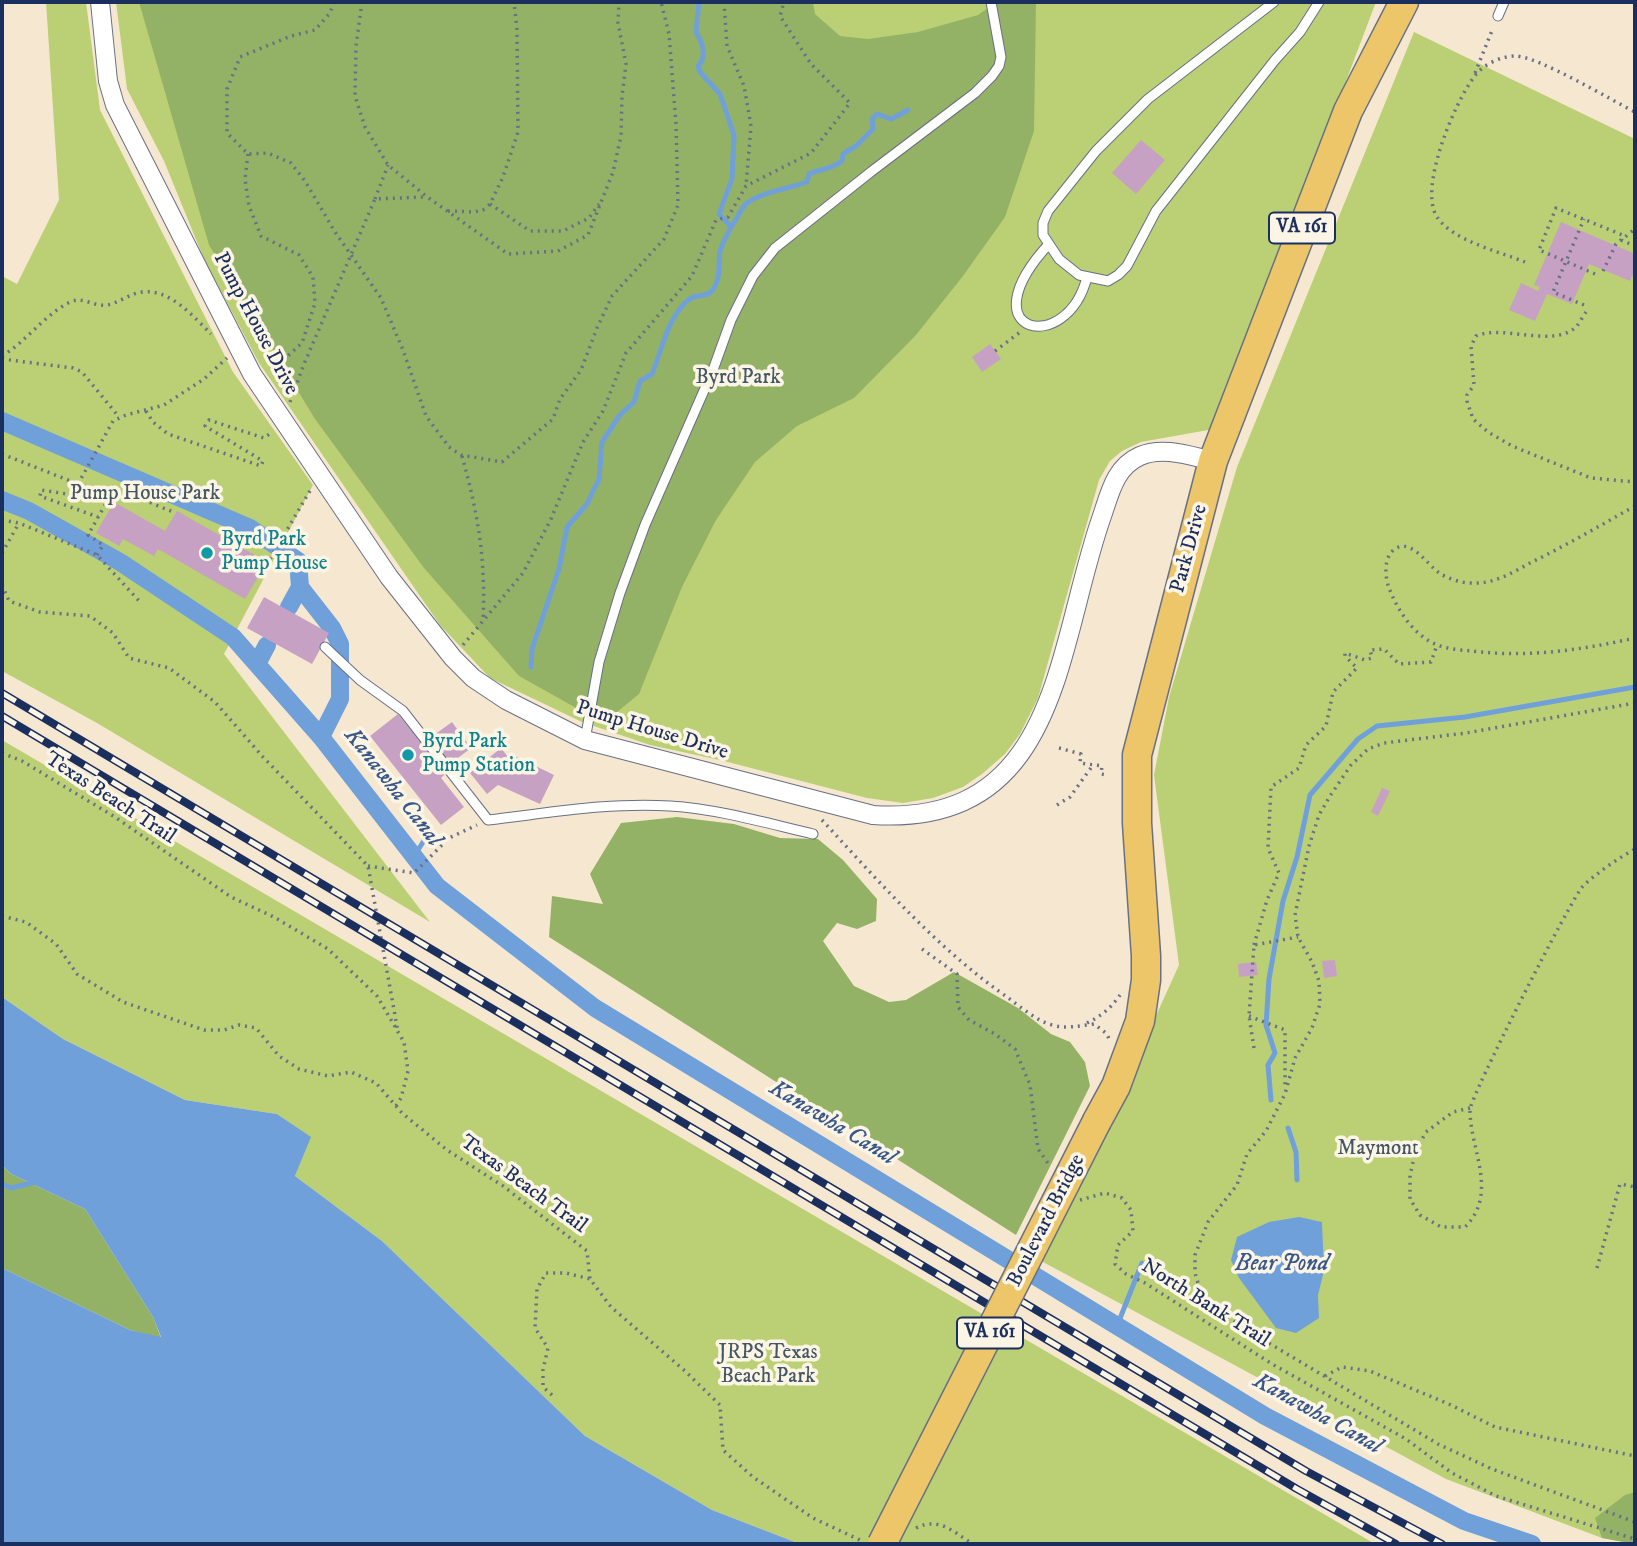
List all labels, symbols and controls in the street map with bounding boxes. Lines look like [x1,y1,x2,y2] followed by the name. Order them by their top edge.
[1269,212,1335,244] road number: VA 161
[207,248,303,400] street label: Pump House Drive
[695,366,781,392] park label: Byrd Park
[70,482,220,508] park label: Pump House Park
[1166,502,1214,596] street label: Park Drive
[221,528,328,578] place label: Byrd Park Pump House
[199,545,215,561] marker: Byrd Park Pump House
[573,696,731,766] street label: Pump House Drive
[337,723,447,853] water label: Kanawha Canal
[422,730,535,780] place label: Byrd Park Pump Station
[40,747,180,851] street label: Texas Beach Trail
[400,747,416,763] marker: Byrd Park Pump Station
[764,1075,900,1173] water label: Kanawha Canal
[455,1130,591,1240] street label: Texas Beach Trail
[1337,1137,1419,1163] park label: Maymont
[1003,1151,1091,1291] street label: Boulevard Bridge
[1235,1251,1329,1279] water label: Bear Pond
[1136,1254,1274,1354] street label: North Bank Trail
[957,1317,1023,1348] road number: VA 161
[719,1341,817,1391] park label: JRPS Texas Beach Park
[1248,1368,1386,1462] water label: Kanawha Canal

